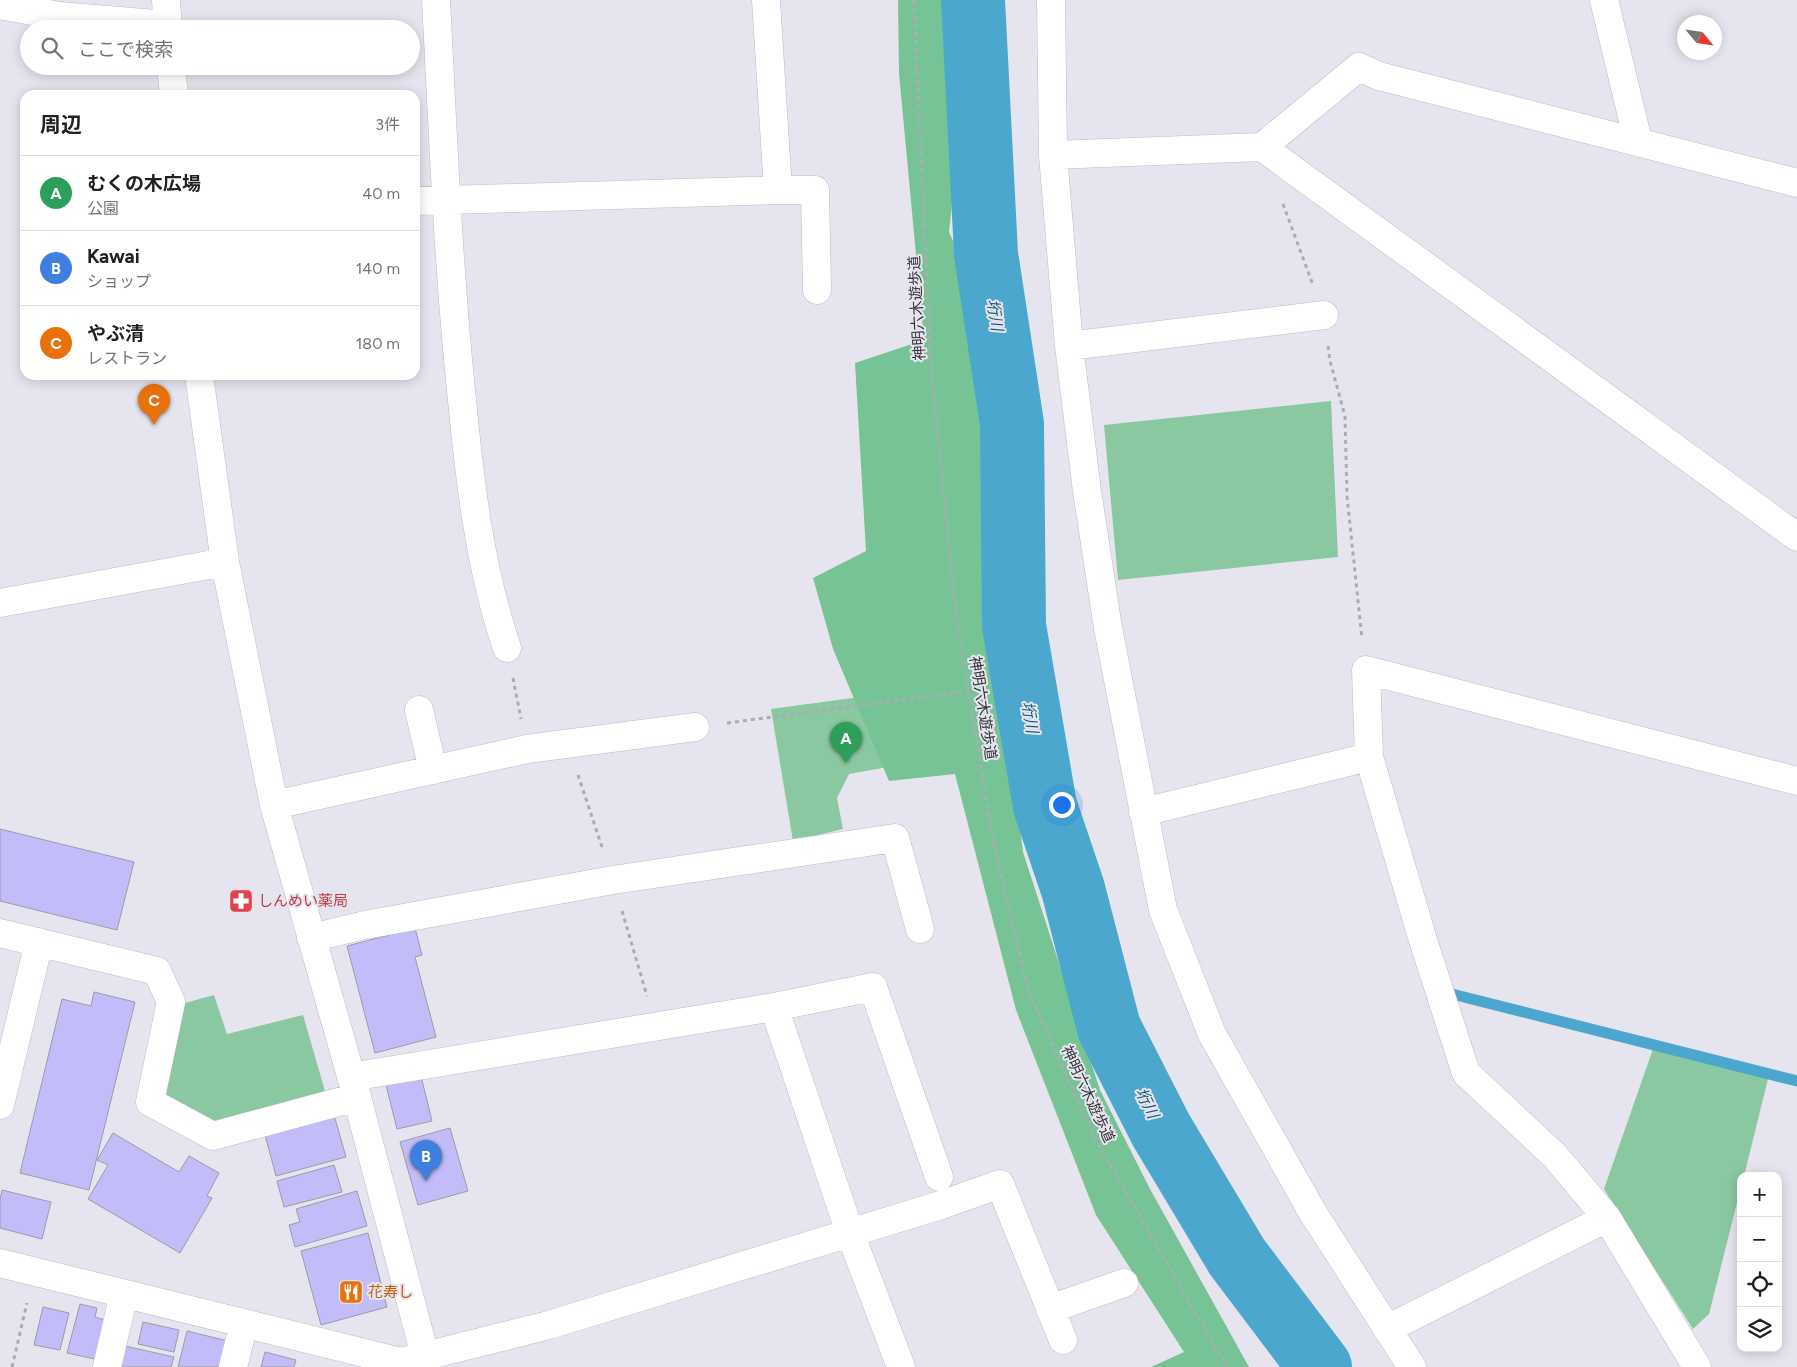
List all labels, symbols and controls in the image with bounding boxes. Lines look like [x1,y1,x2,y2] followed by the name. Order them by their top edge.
[1677,15,1722,60] north arrow
[20,20,420,75] search box
[38,34,66,62] icon: search
[78,38,173,61] text: ここで検索
[40,112,82,137] text: 周辺
[375,115,400,134] text: 3件
[87,172,201,195] text: むくの木広場
[50,184,62,203] text: A
[362,184,400,203] text: 40 m
[87,199,119,218] text: 公園
[87,245,140,268] text: Kawai
[905,255,929,361] street label: 神明六木遊歩道
[51,259,61,278] text: B
[356,259,400,278] text: 140 m
[87,272,151,291] text: ショップ
[983,298,1007,334] water label: 垳川
[87,322,144,345] text: やぶ清
[50,334,62,353] text: C
[356,334,400,353] text: 180 m
[87,349,167,368] text: レストラン
[138,384,170,425] pin: C
[966,655,1000,761] street label: 神明六木遊歩道
[1018,700,1042,736] water label: 垳川
[830,722,862,763] pin: A
[1049,792,1075,818] your location
[228,888,254,914] pharmacy icon: しんめい薬局
[258,892,348,910] place label: しんめい薬局
[1058,1043,1118,1145] street label: 神明六木遊歩道
[1131,1084,1164,1123] water label: 垳川
[410,1140,442,1181] pin: B
[1737,1172,1782,1352] map controls
[1737,1172,1782,1217] button: +
[1737,1217,1782,1262] button: −
[1737,1262,1782,1307] button: locate
[338,1279,364,1305] restaurant icon: 花寿し
[368,1283,413,1301] place label: 花寿し
[1737,1307,1782,1352] button: layers

